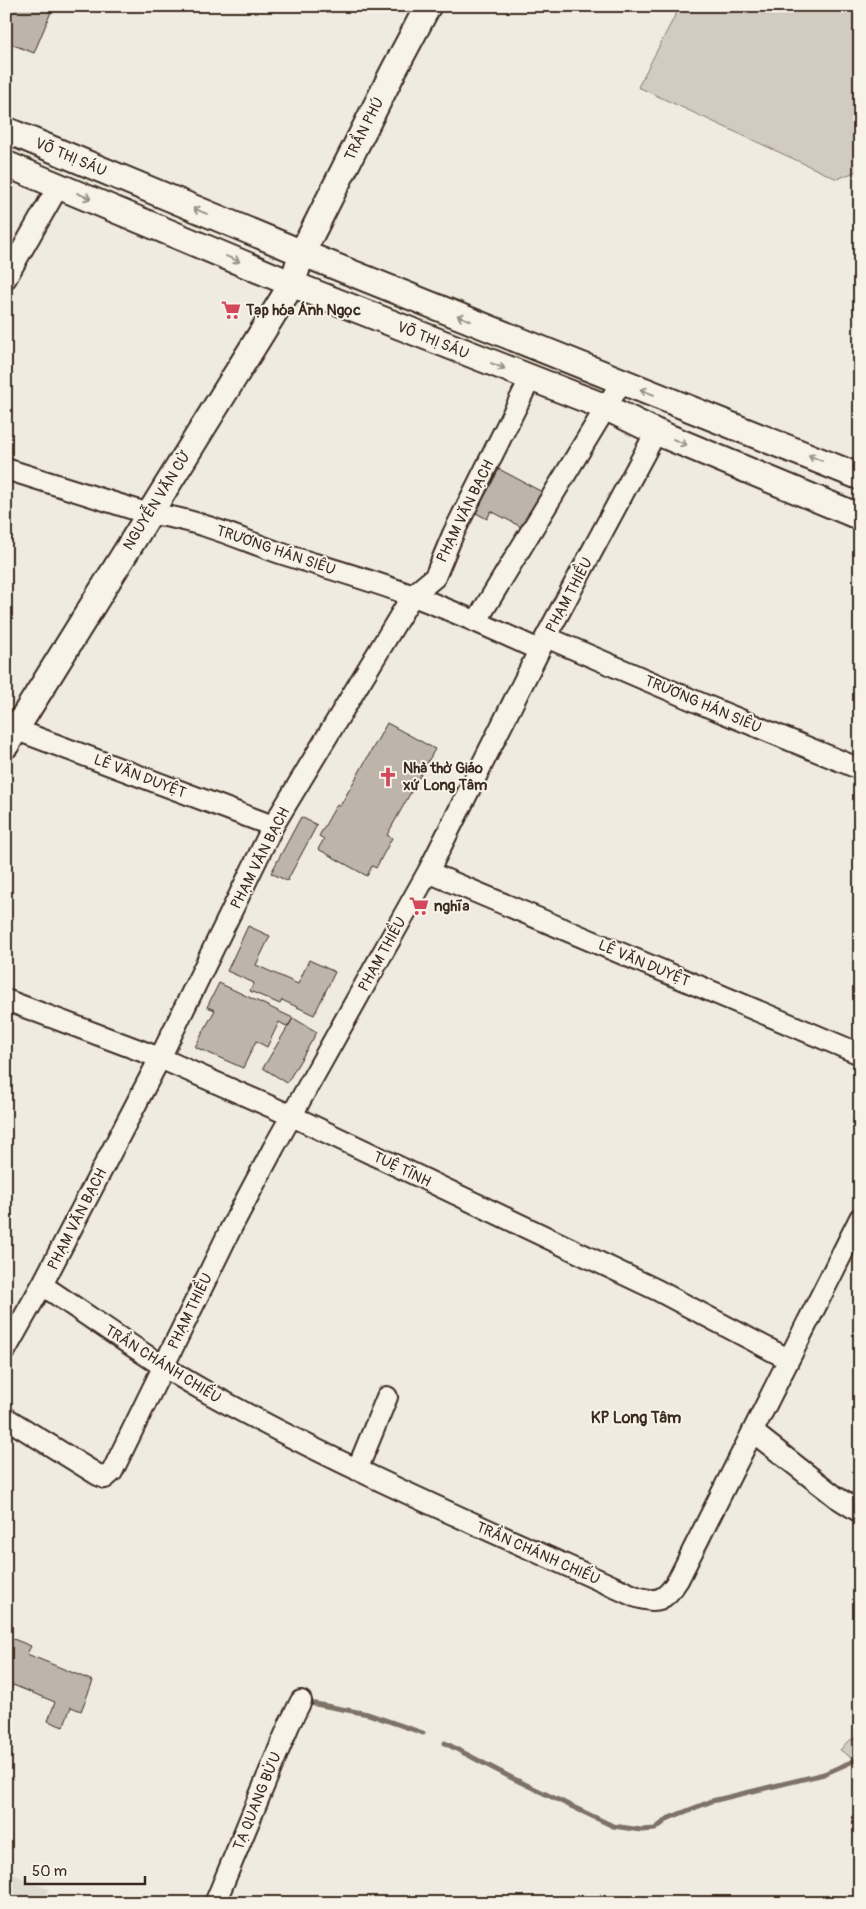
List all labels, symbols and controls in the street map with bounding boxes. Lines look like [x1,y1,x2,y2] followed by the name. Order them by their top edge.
[339,94,388,164] street label: TRẦN PHÚ
[32,134,110,181] street label: VÕ THỊ SÁU
[76,191,91,201] one-way arrow
[193,206,208,215] one-way arrow
[225,255,240,265] one-way arrow
[220,299,242,321] supermarket icon: Tạp hóa Ánh Ngọc
[245,301,361,320] place label: Tạp hóa Ánh Ngọc
[457,313,472,322] one-way arrow
[394,317,472,364] street label: VÕ THỊ SÁU
[490,362,505,371] one-way arrow
[640,386,655,395] one-way arrow
[672,438,687,447] one-way arrow
[117,446,196,554] street label: NGUYỄN VĂN CỪ
[807,453,822,462] one-way arrow
[432,457,498,566] street label: PHẠM VĂN BẠCH
[214,521,338,580] street label: TRƯƠNG HÁN SIÊU
[540,553,597,636] street label: PHẠM THIỀU
[642,671,764,738] street label: TRƯƠNG HÁN SIÊU
[91,750,189,803] street label: LÊ VĂN DUYỆT
[402,759,487,795] place label: Nhà thờ Giáo xứ Long Tâm
[377,766,399,788] church icon: Nhà thờ Giáo xứ Long Tâm
[227,804,294,912] street label: PHẠM VĂN BẠCH
[408,895,430,917] supermarket icon: nghĩa
[434,897,470,916] place label: nghĩa
[352,913,411,995] street label: PHẠM THIỀU
[595,936,692,991] street label: LÊ VĂN DUYỆT
[370,1147,434,1192] street label: TUỆ TĨNH
[44,1165,111,1273] street label: PHẠM VĂN BẠCH
[162,1269,217,1352] street label: PHẠM THIỀU
[101,1319,226,1408] street label: TRẦN CHÁNH CHIẾU
[591,1408,681,1428] district label: KP Long Tâm
[473,1516,604,1589] street label: TRẦN CHÁNH CHIẾU
[229,1749,286,1853] street label: TẠ QUANG BỬU
[25,1854,145,1886] scale bar
[32,1862,67,1881] text: 50 m

